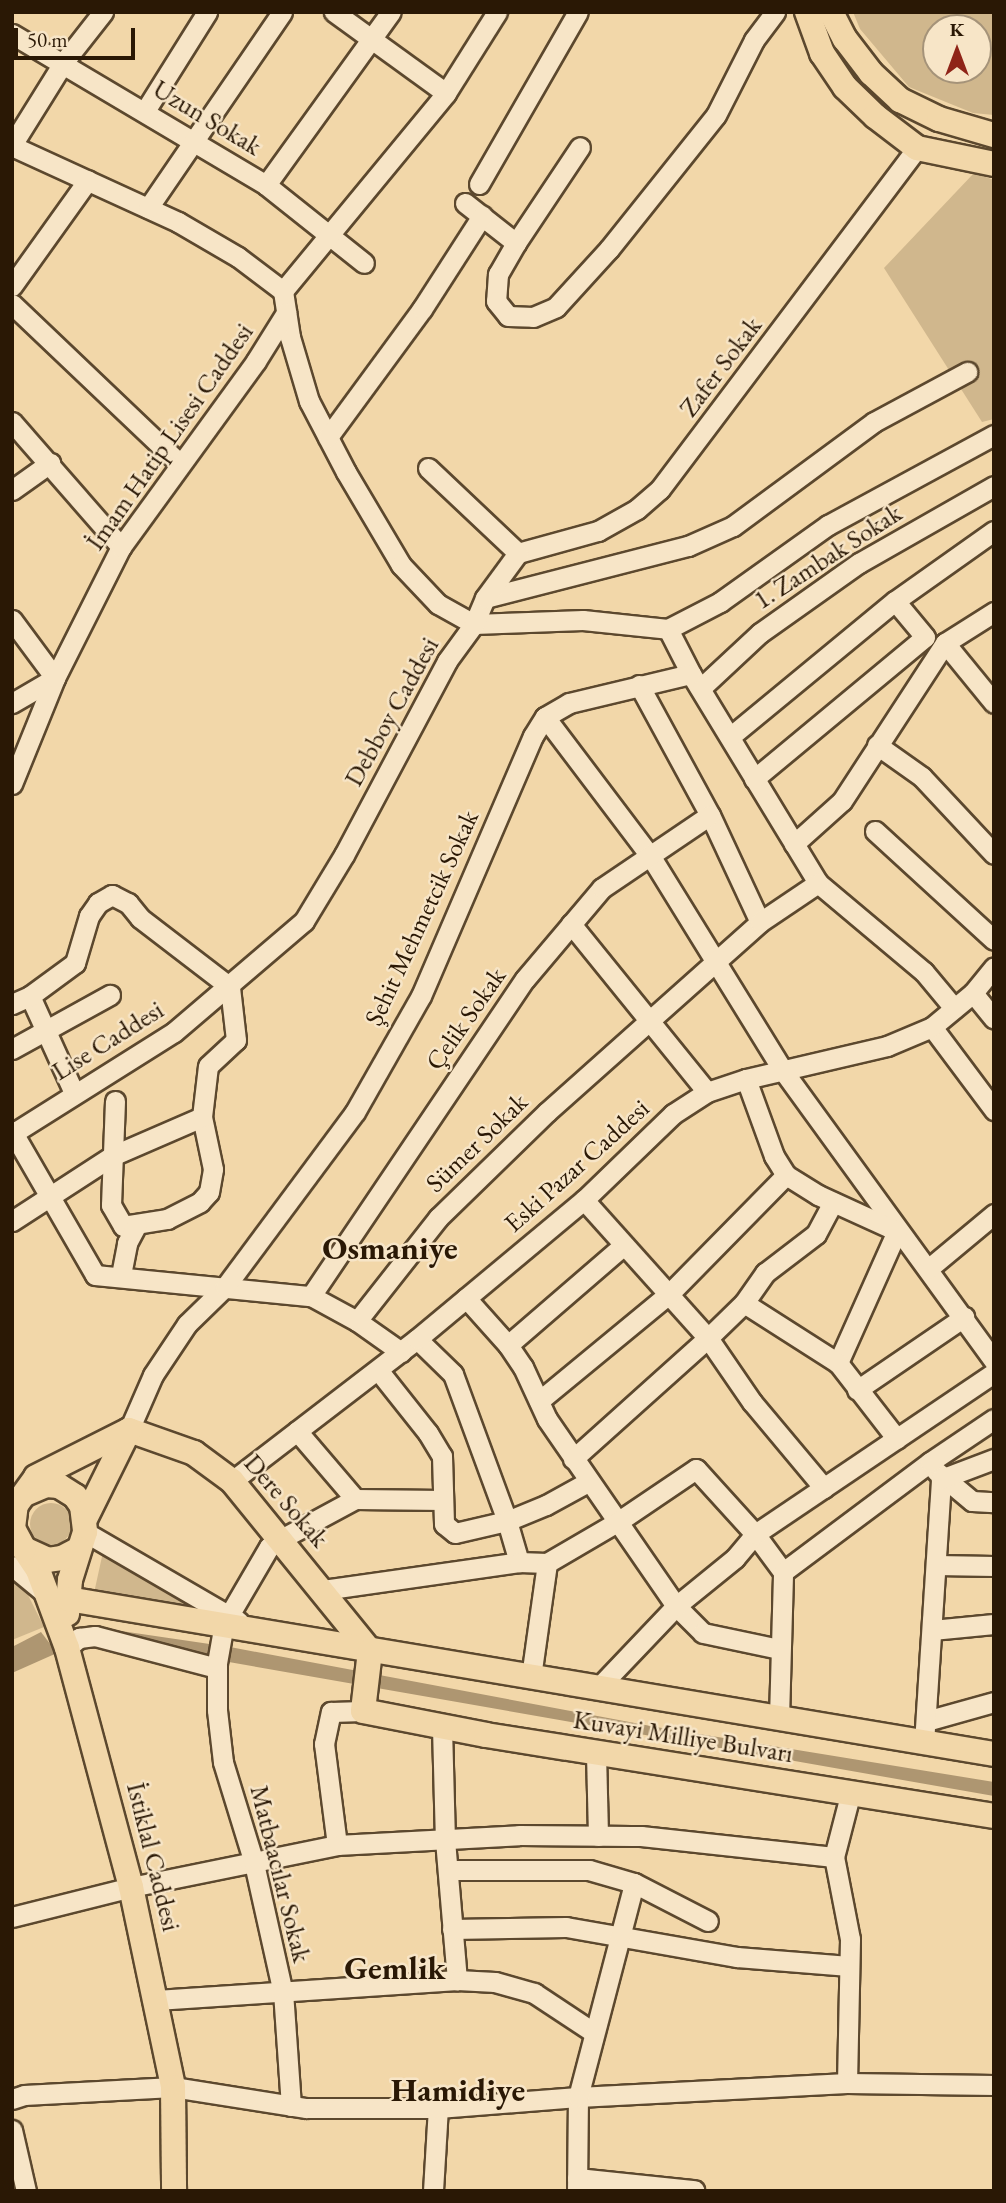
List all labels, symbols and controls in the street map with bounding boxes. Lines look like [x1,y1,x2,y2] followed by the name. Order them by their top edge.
[18,14,138,58] scale bar
[922,14,992,84] north arrow
[950,17,964,42] text: K
[27,26,68,53] text: 50 m
[147,73,267,163] street label: Uzun Sokak
[673,311,769,423] street label: Zafer Sokak
[80,318,260,556] street label: İmam Hatip Lisesi Caddesi
[748,498,908,616] street label: 1. Zambak Sokak
[338,632,446,792] street label: Debboy Caddesi
[358,805,486,1031] street label: Şehit Mehmetcik Sokak
[419,962,513,1076] street label: Çelik Sokak
[47,995,169,1087] street label: Lise Caddesi
[420,1087,534,1199] street label: Sümer Sokak
[498,1093,656,1239] street label: Eski Pazar Caddesi
[322,1228,458,1268] district label: Osmaniye
[237,1448,335,1554] street label: Dere Sokak
[571,1704,795,1770] street label: Kuvayi Milliye Bulvarı
[119,1779,187,1935] street label: İstiklal Caddesi
[243,1782,317,1966] street label: Matbaacılar Sokak
[344,1948,446,1988] district label: Gemlik
[391,2070,525,2110] district label: Hamidiye

